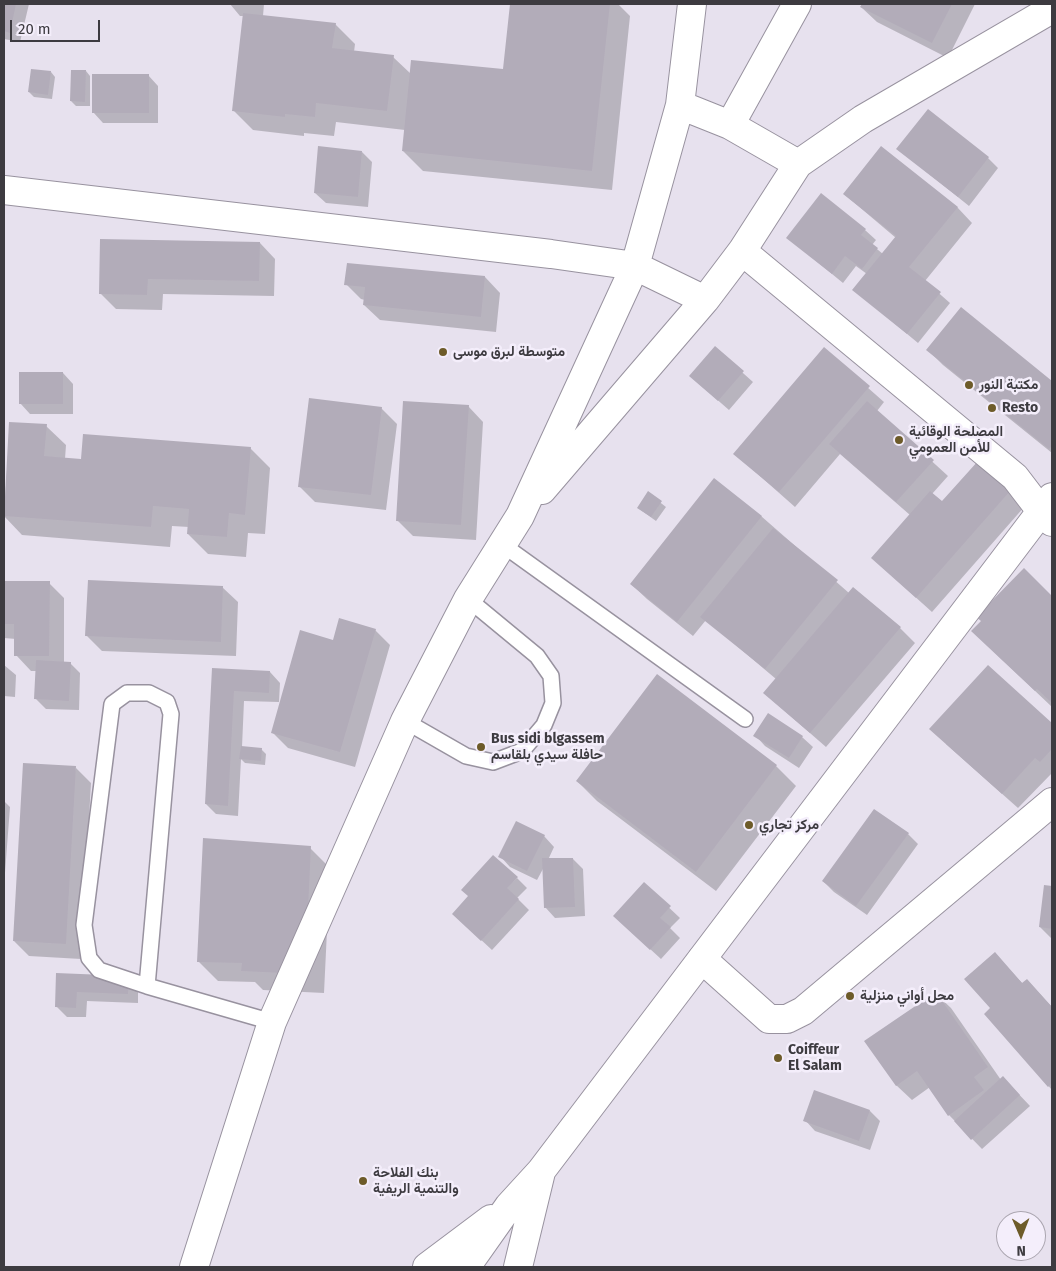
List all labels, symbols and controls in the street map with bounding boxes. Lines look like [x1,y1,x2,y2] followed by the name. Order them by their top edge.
[12,10,102,42] scale bar
[18,20,51,38] text: 20 m
[453,344,565,360] place label: متوسطة لبرق موسى
[437,346,449,358] marker: متوسطة لبرق موسى
[979,377,1038,393] place label: مكتبة النور
[963,379,975,391] marker: مكتبة النور
[1002,400,1038,416] place label: Resto
[986,402,998,414] marker: Resto
[909,424,1003,457] place label: المصلحة الوقائية للأمن العمومي
[893,434,905,446] marker: المصلحة الوقائية للأمن العمومي
[491,731,605,764] place label: Bus sidi blgassem حافلة سيدي بلقاسم
[475,741,487,753] marker: Bus sidi blgassem حافلة سيدي بلقاسم
[759,817,819,833] place label: مركز تجاري
[743,819,755,831] marker: مركز تجاري
[860,988,954,1004] place label: محل أواني منزلية
[844,990,856,1002] marker: محل أواني منزلية
[788,1042,842,1074] place label: Coiffeur El Salam
[772,1052,784,1064] marker: Coiffeur El Salam
[373,1165,459,1198] place label: بنك الفلاحة والتنمية الريفية
[357,1175,369,1187] marker: بنك الفلاحة والتنمية الريفية
[996,1211,1046,1261] north arrow
[1016,1242,1026,1259] text: N

